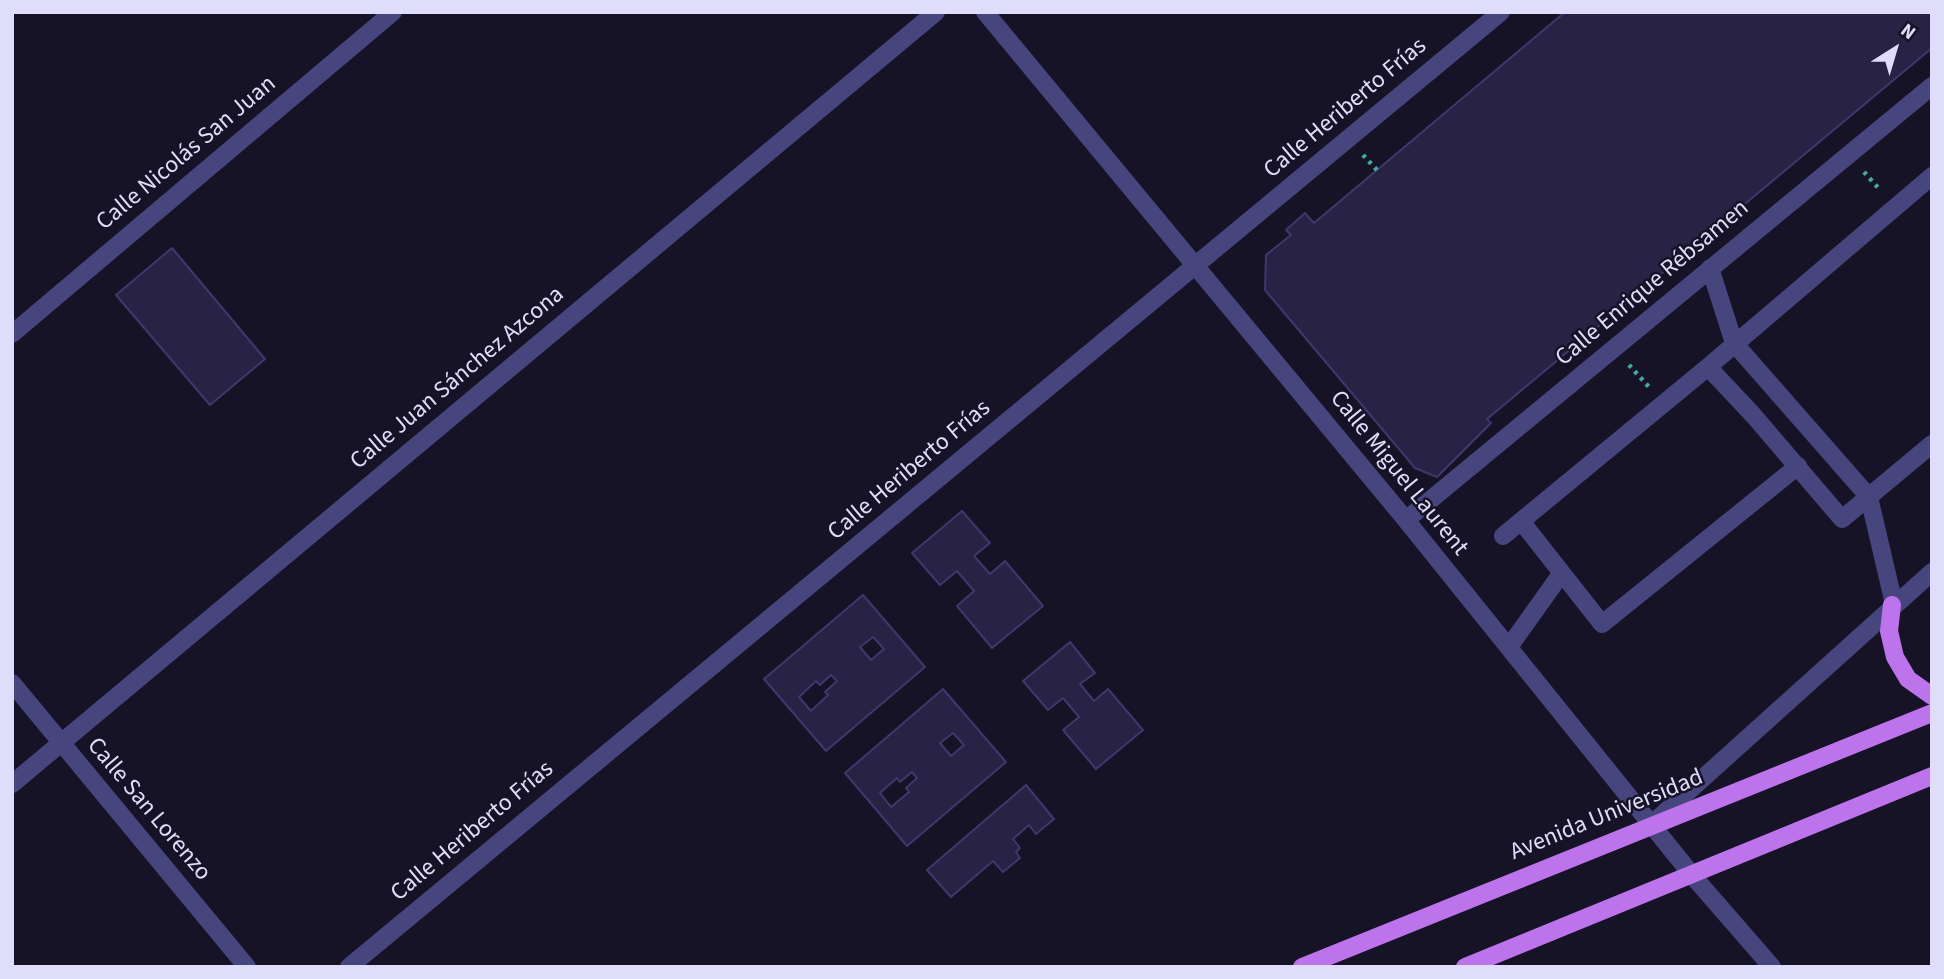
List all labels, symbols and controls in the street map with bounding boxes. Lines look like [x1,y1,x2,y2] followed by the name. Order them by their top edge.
[1860,14,1930,84] north arrow
[1895,17,1921,46] text: N
[1259,33,1433,185] street label: Calle Heriberto Frías
[91,71,283,237] street label: Calle Nicolás San Juan
[1550,195,1756,373] street label: Calle Enrique Rébsamen
[345,281,571,477] street label: Calle Juan Sánchez Azcona
[1323,386,1473,562] street label: Calle Miguel Laurent
[823,395,997,547] street label: Calle Heriberto Frías
[80,733,216,887] street label: Calle San Lorenzo
[386,756,560,908] street label: Calle Heriberto Frías
[1506,764,1708,868] street label: Avenida Universidad

